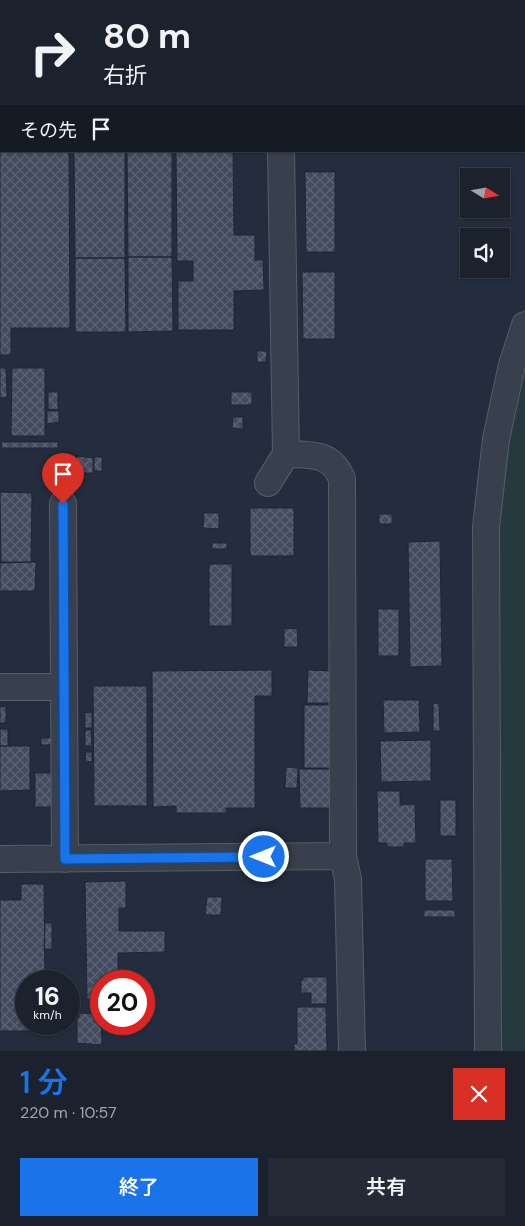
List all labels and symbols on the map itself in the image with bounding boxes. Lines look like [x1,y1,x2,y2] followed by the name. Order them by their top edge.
[460,168,510,218] north arrow
[42,453,84,504] pin
[237,830,289,882] position arrow
[90,970,155,1035] speed limit sign: 20

